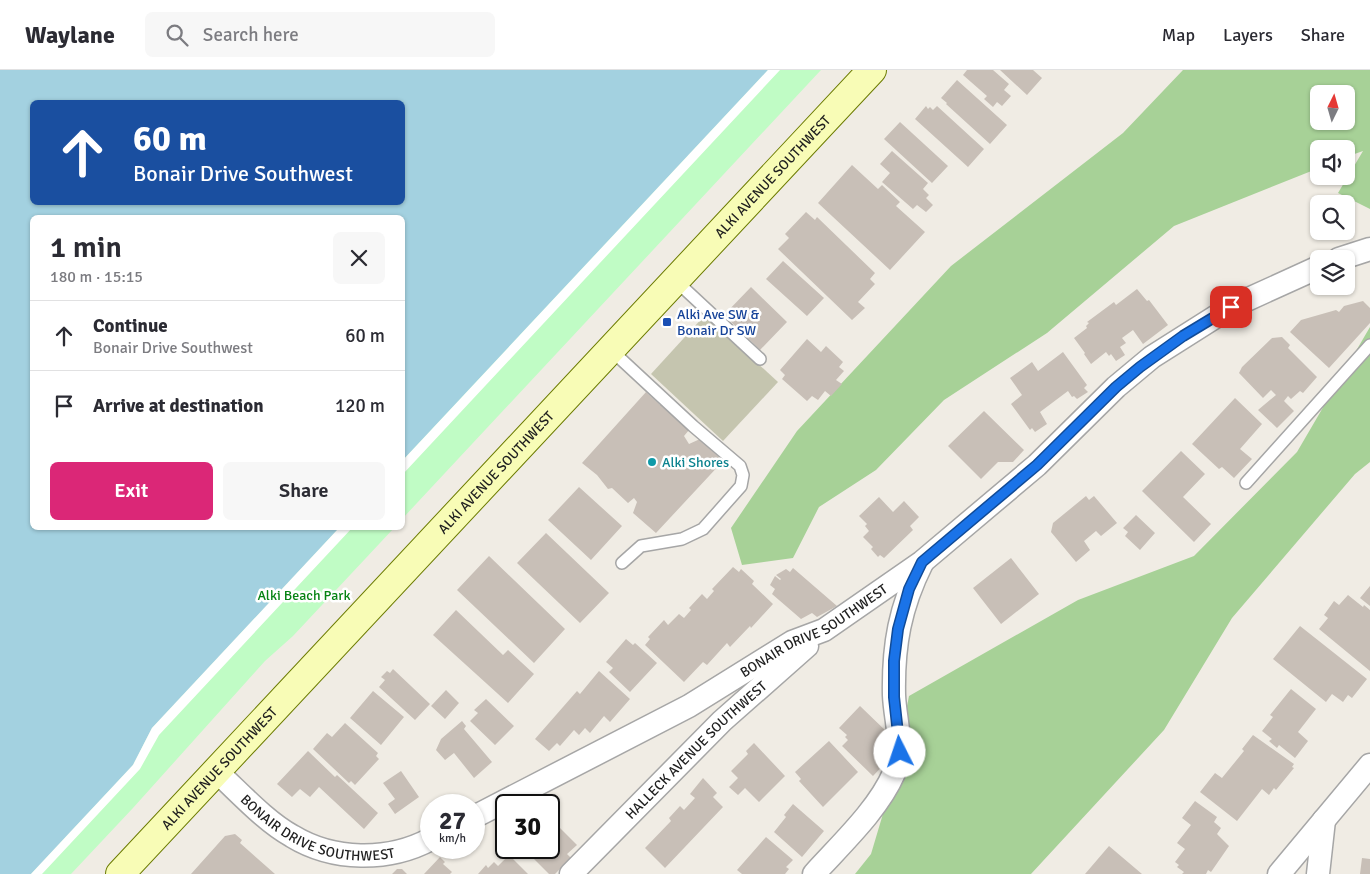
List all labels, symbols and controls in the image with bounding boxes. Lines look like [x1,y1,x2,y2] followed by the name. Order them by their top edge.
[145,12,495,57] search box
[25,20,115,50] text: Waylane
[163,21,191,49] icon: search
[203,23,299,47] text: Search here
[1162,24,1195,46] text: Map
[1223,24,1273,46] text: Layers
[1301,24,1345,46] text: Share
[1310,85,1355,130] north arrow
[1310,85,1355,295] map controls
[711,112,834,241] street label: ALKI AVENUE SOUTHWEST
[133,117,207,160] text: 60 m
[50,120,115,185] icon: ahead
[1310,140,1355,185] button: sound
[133,160,353,187] text: Bonair Drive Southwest
[1310,195,1355,240] button: search
[50,229,122,266] text: 1 min
[333,232,385,284] button: close
[1310,250,1355,295] button: layers
[50,267,143,287] text: 180 m · 15:15
[1210,286,1252,328] pin
[1217,293,1245,321] icon: arrive
[677,306,759,339] place label: Alki Ave SW & Bonair Dr SW
[93,314,168,338] text: Continue
[661,316,673,328] marker: Alki Ave SW & Bonair Dr SW
[50,322,78,350] icon: ahead
[345,324,385,348] text: 60 m
[93,338,253,358] text: Bonair Drive Southwest
[50,392,78,420] icon: arrive
[93,394,264,418] text: Arrive at destination
[335,394,385,418] text: 120 m
[434,407,557,537] street label: ALKI AVENUE SOUTHWEST
[662,454,729,471] place label: Alki Shores
[646,456,658,468] marker: Alki Shores
[50,462,213,520] button: Exit
[223,462,385,520] button: Share
[737,580,891,681] street label: BONAIR DRIVE SOUTHWEST
[257,587,351,604] park label: Alki Beach Park
[622,677,770,823] street label: HALLECK AVENUE SOUTHWEST
[158,703,281,833] street label: ALKI AVENUE SOUTHWEST
[873,725,925,777] position arrow
[237,791,396,864] street label: BONAIR DRIVE SOUTHWEST
[495,794,560,859] speed limit sign: 30
[439,805,466,836] text: 27
[439,831,466,846] text: km/h

